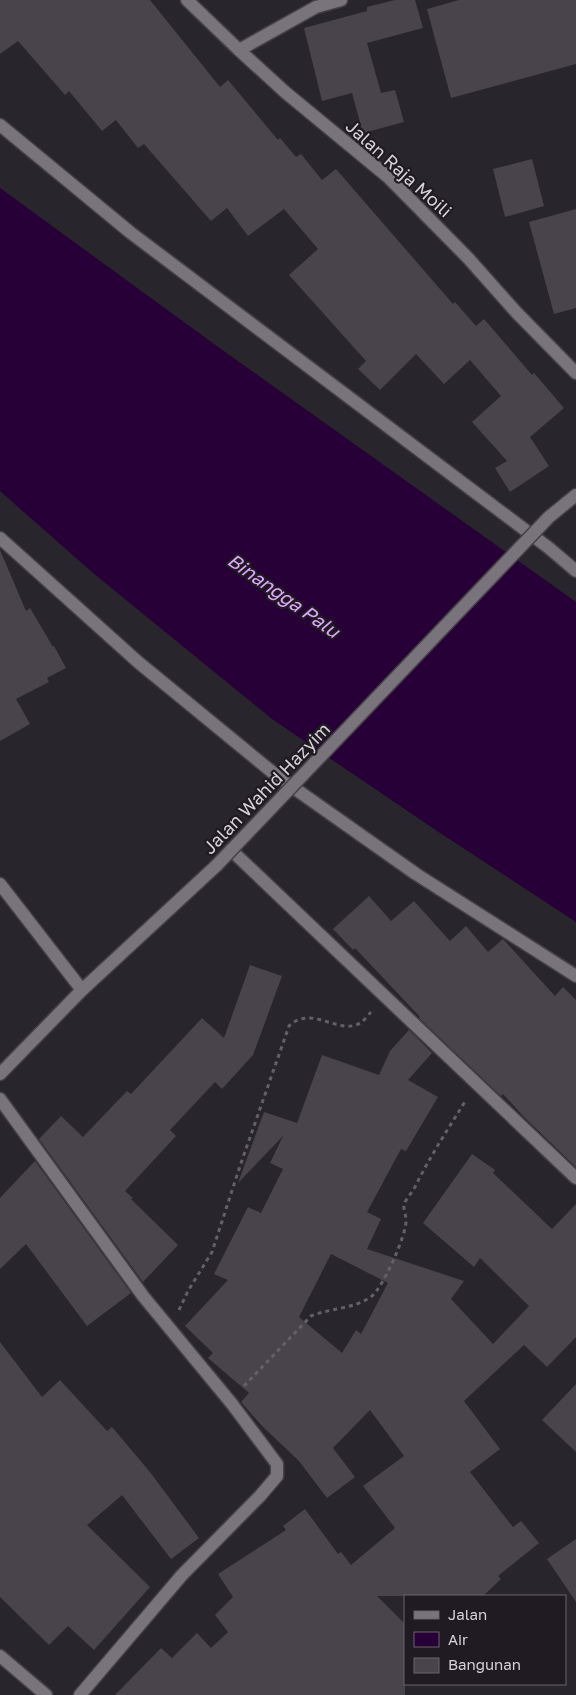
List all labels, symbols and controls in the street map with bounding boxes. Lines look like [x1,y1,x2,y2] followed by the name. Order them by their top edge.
[341,115,457,221] street label: Jalan Raja Moili
[224,548,346,643] water label: Binangga Palu
[198,718,334,858] street label: Jalan Wahid Hazyim
[404,1595,566,1685] legend
[448,1605,487,1623] text: Jalan
[448,1630,468,1648] text: Air
[448,1655,521,1673] text: Bangunan

